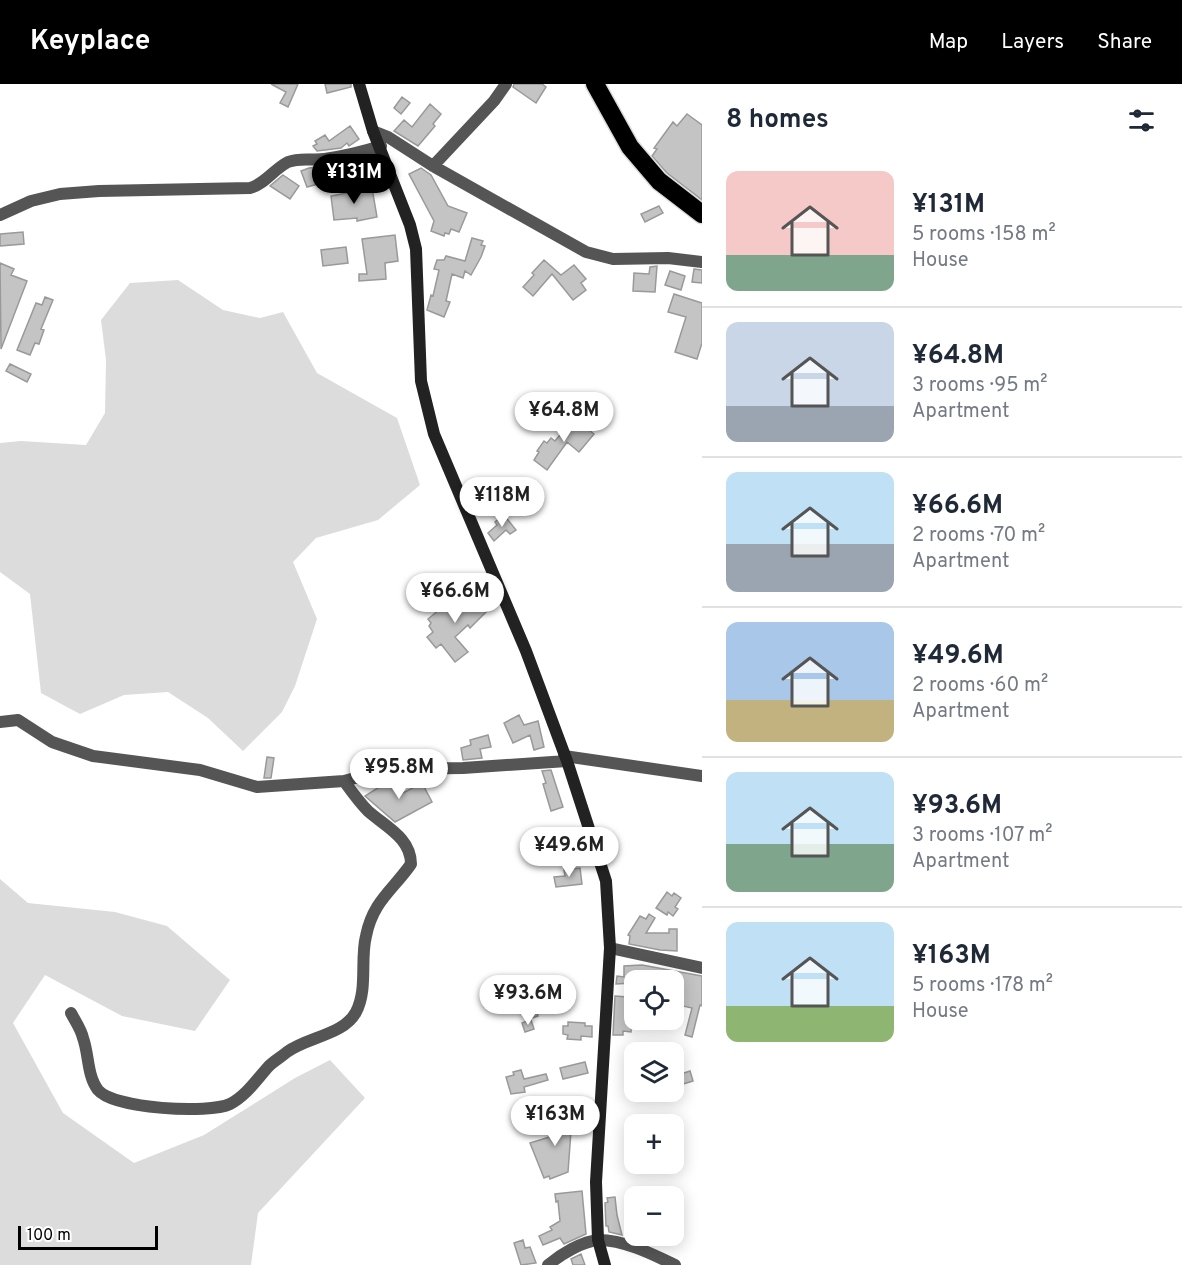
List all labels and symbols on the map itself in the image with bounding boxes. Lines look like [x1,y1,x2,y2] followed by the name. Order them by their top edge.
[312,154,396,205] pin: ¥131M
[515,392,613,443] pin: ¥64.8M
[460,477,544,528] pin: ¥118M
[406,573,504,624] pin: ¥66.6M
[350,749,448,800] pin: ¥95.8M
[520,827,618,878] pin: ¥49.6M
[479,975,577,1026] pin: ¥93.6M
[513,1096,597,1147] pin: ¥163M
[18,1223,158,1250] scale bar

